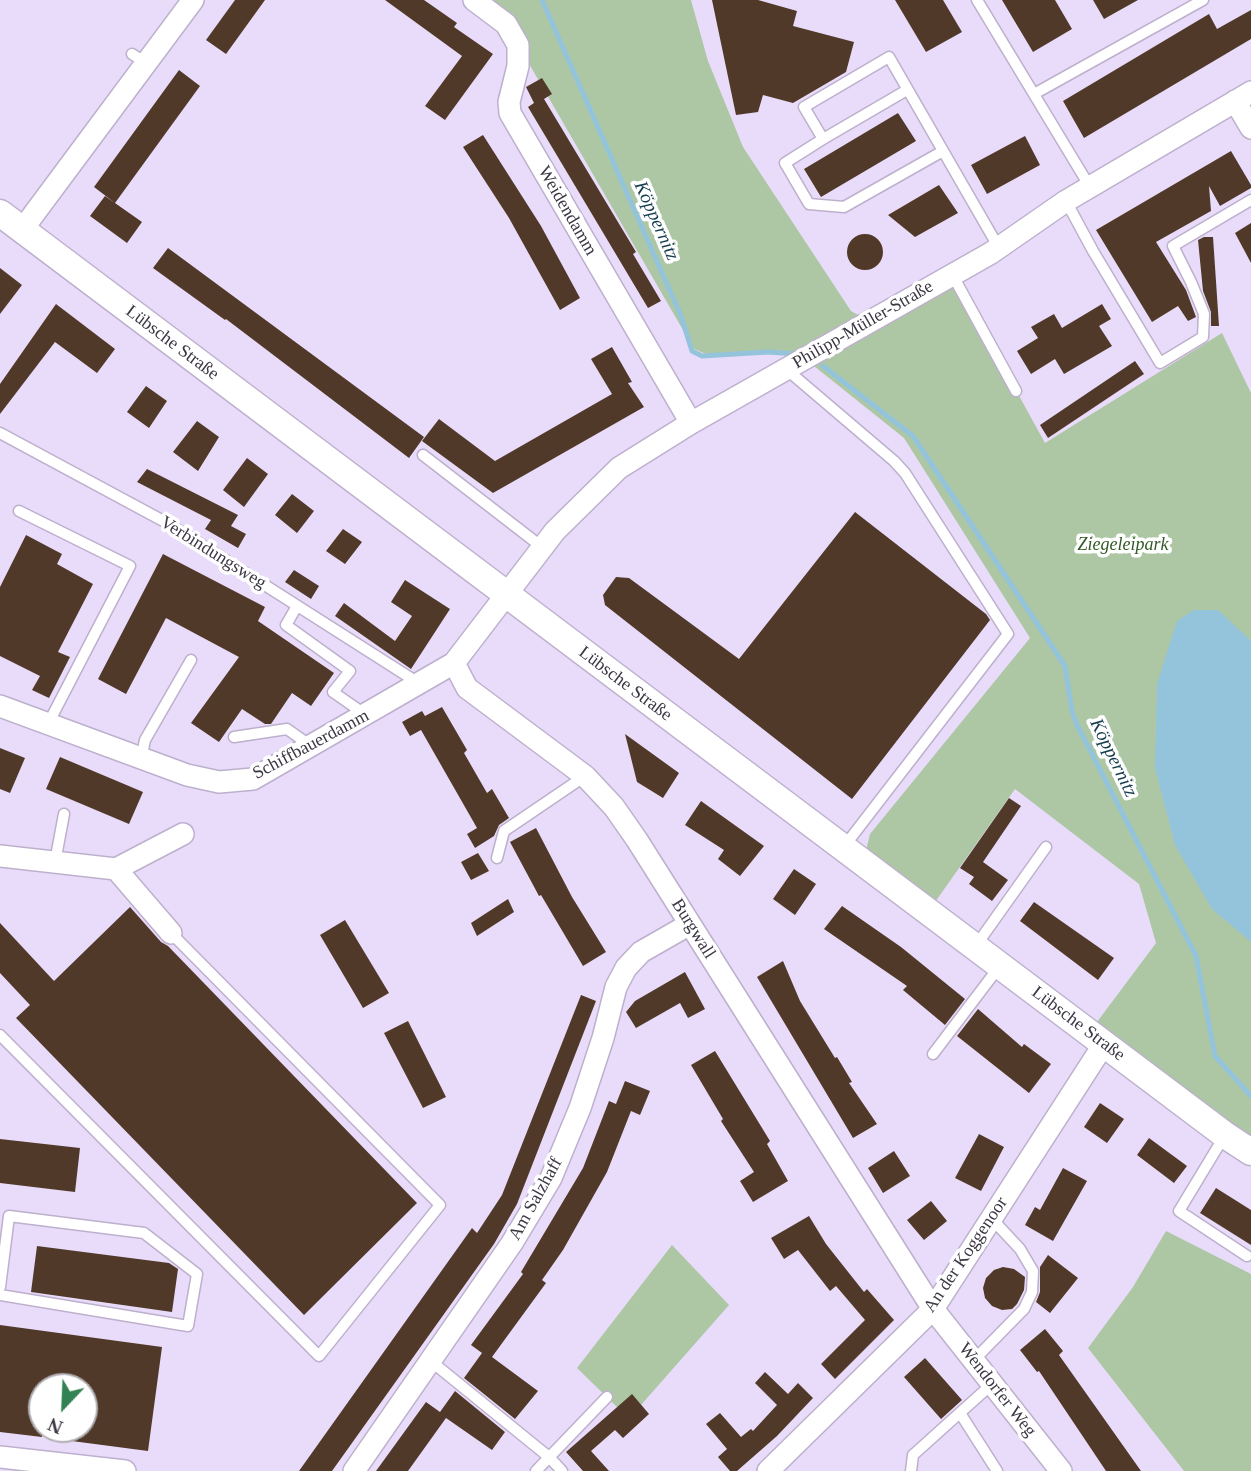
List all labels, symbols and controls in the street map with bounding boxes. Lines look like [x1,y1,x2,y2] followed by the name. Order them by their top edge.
[533,163,601,259] street label: Weidendamm
[628,178,684,264] water label: Köppernitz
[789,276,937,374] street label: Philipp-Müller-Straße
[121,301,223,385] street label: Lübsche Straße
[156,512,270,594] street label: Verbindungsweg
[1078,534,1168,556] park label: Ziegeleipark
[574,642,676,726] street label: Lübsche Straße
[249,705,373,785] street label: Schiffbauerdamm
[1084,715,1142,801] water label: Köppernitz
[666,895,720,963] street label: Burgwall
[1027,982,1129,1066] street label: Lübsche Straße
[504,1154,568,1244] street label: Am Salzhaff
[919,1193,1013,1317] street label: An der Koggenoor
[954,1339,1040,1441] street label: Wendorfer Weg
[28,1373,98,1443] north arrow
[45,1414,66,1438] text: N

